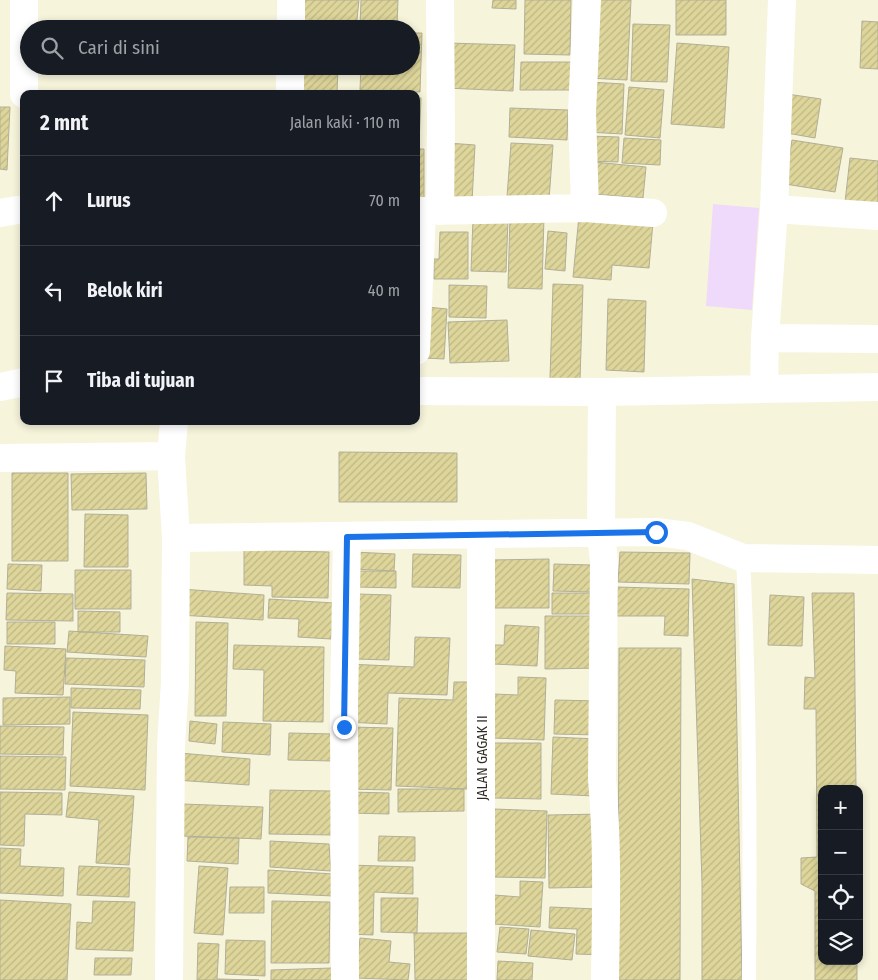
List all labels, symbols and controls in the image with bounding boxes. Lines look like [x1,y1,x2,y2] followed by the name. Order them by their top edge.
[20,20,420,75] search box
[38,34,66,62] icon: search
[78,36,160,59] text: Cari di sini
[40,110,89,136] text: 2 mnt
[290,113,400,132] text: Jalan kaki · 110 m
[40,187,68,215] icon: ahead
[87,189,131,212] text: Lurus
[369,191,400,210] text: 70 m
[40,277,68,305] icon: left
[87,279,163,302] text: Belok kiri
[368,281,400,300] text: 40 m
[40,367,68,395] icon: arrive
[87,369,195,392] text: Tiba di tujuan
[645,521,668,544] route start
[474,715,491,801] street label: JALAN GAGAK II
[333,716,356,739] route end
[818,785,863,965] map controls
[818,785,863,830] button: +
[818,830,863,875] button: −
[818,875,863,920] button: locate
[818,920,863,965] button: layers

